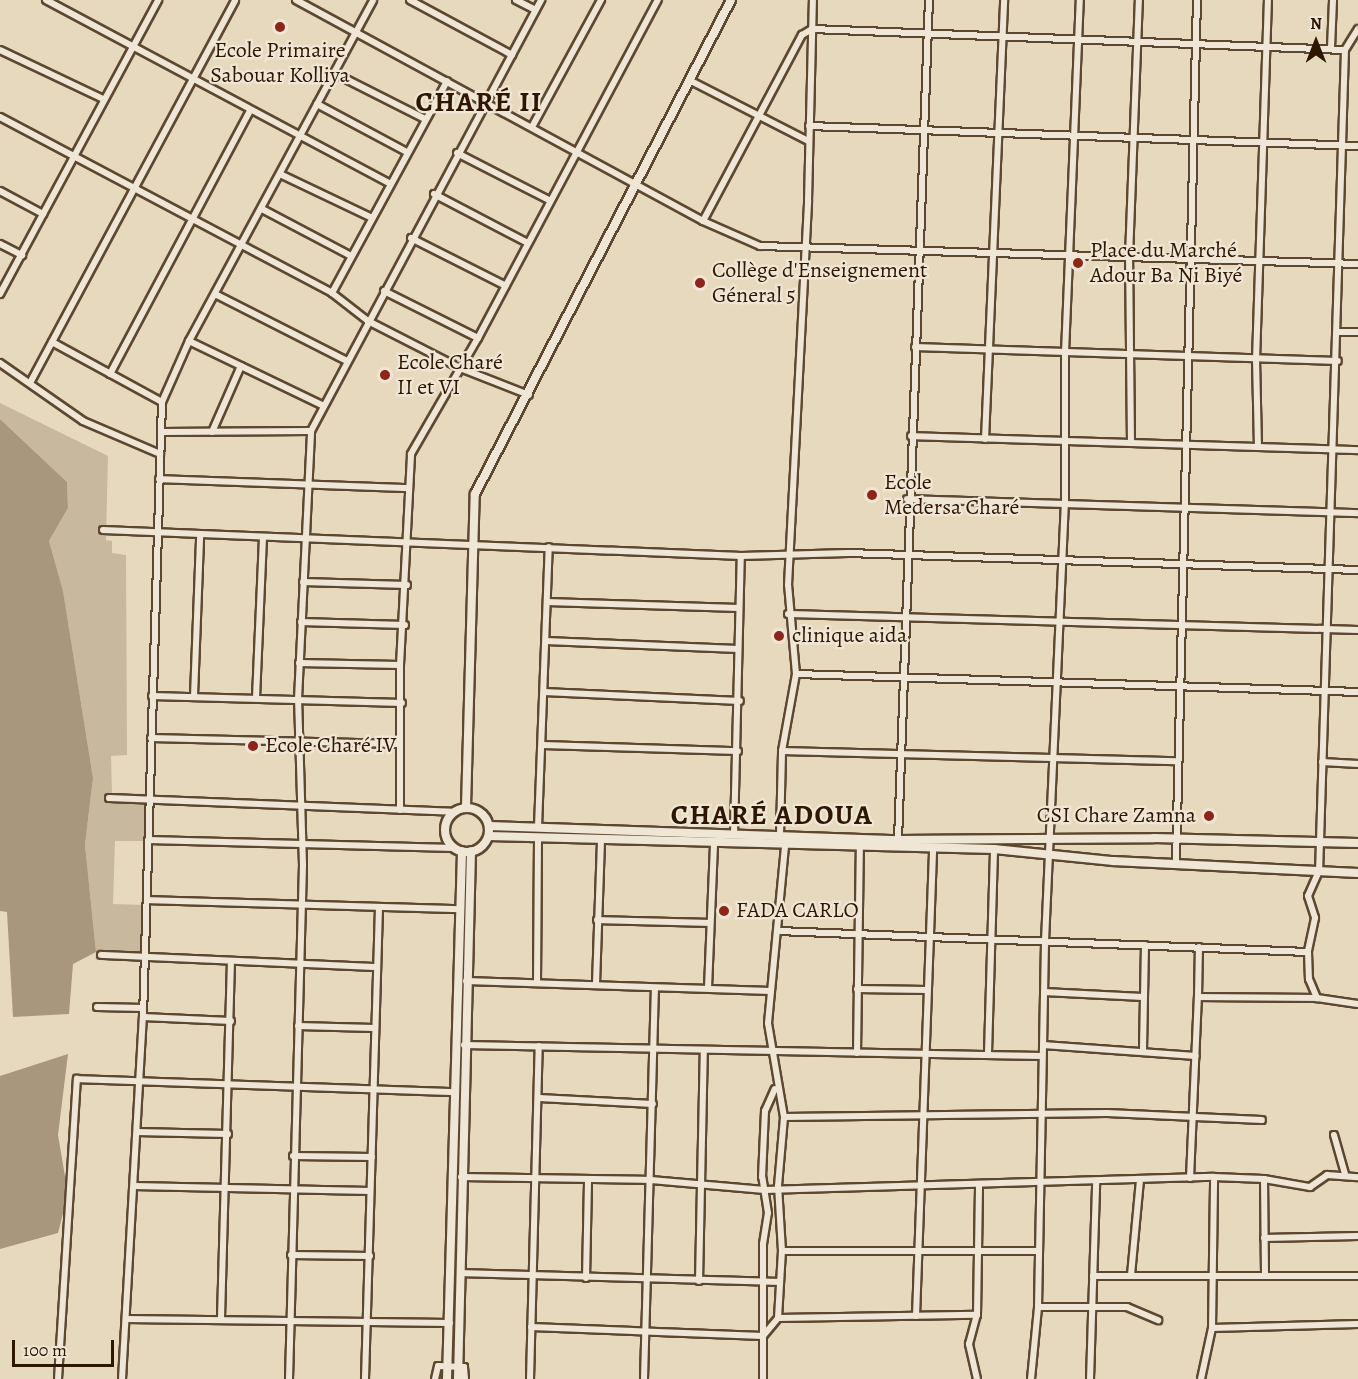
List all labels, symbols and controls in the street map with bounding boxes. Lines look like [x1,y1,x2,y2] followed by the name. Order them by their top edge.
[1286,12,1346,72] north arrow
[1310,13,1322,35] text: N
[273,20,287,34] marker: Ecole Primaire Sabouar Kolliya
[210,37,350,88] place label: Ecole Primaire Sabouar Kolliya
[415,85,543,119] district label: CHARÉ II
[1090,237,1242,288] place label: Place du Marché Adour Ba Ni Biyé
[1071,256,1085,270] marker: Place du Marché Adour Ba Ni Biyé
[712,257,927,308] place label: Collège d'Enseignement Géneral 5
[693,276,707,290] marker: Collège d'Enseignement Géneral 5
[397,349,503,400] place label: Ecole Charé II et VI
[378,368,392,382] marker: Ecole Charé II et VI
[884,469,1019,520] place label: Ecole Medersa Charé
[865,488,879,502] marker: Ecole Medersa Charé
[792,623,907,649] place label: clinique aida
[770,627,788,645] marker: clinique aida
[265,733,397,759] place label: Ecole Charé IV
[246,739,260,753] marker: Ecole Charé IV
[671,798,873,832] district label: CHARÉ ADOUA
[1037,803,1196,829] place label: CSI Chare Zamna
[1200,807,1218,825] marker: CSI Chare Zamna
[736,898,859,924] place label: FADA CARLO
[717,904,731,918] marker: FADA CARLO
[15,1328,117,1366] scale bar
[23,1338,67,1362] text: 100 m

